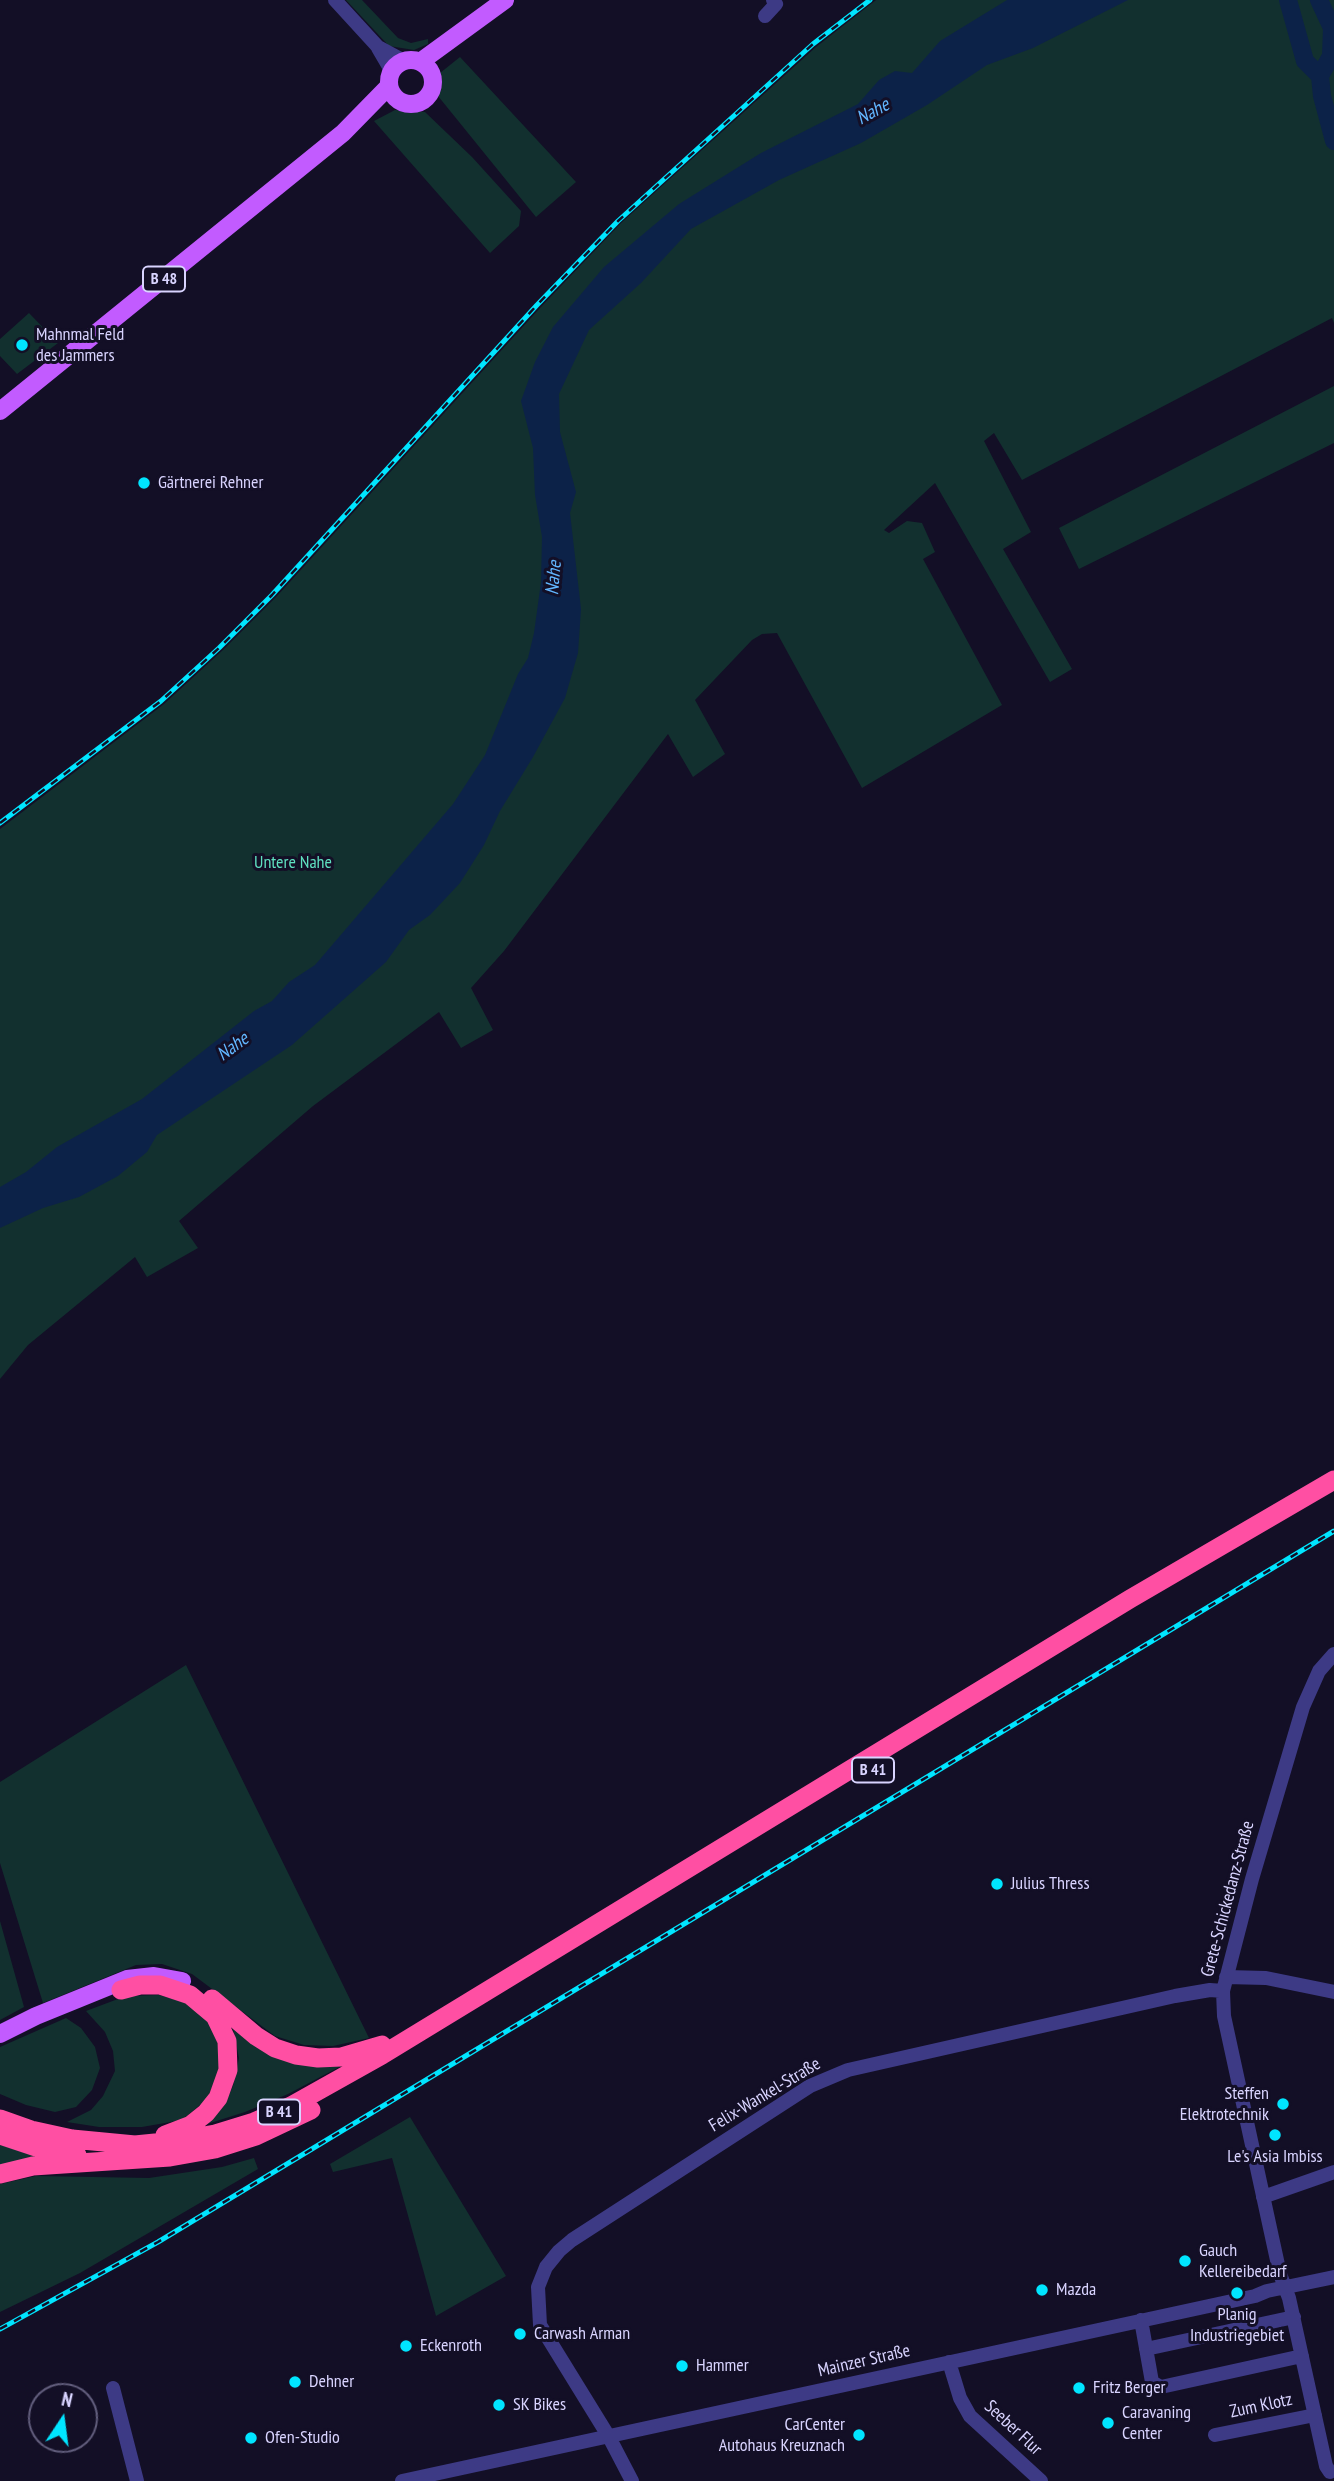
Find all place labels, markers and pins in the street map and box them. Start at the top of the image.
place label: Mahnmal Feld des Jammers [36,324,124,366]
marker: Mahnmal Feld des Jammers [14,337,30,353]
place label: Gärtnerei Rehner [158,472,263,494]
marker: Gärtnerei Rehner [136,475,152,491]
place label: Julius Thress [1011,1873,1089,1895]
marker: Julius Thress [989,1876,1005,1892]
place label: Steffen Elektrotechnik [1180,2083,1269,2126]
marker: Steffen Elektrotechnik [1275,2096,1291,2112]
marker: Le's Asia Imbiss [1267,2127,1283,2143]
place label: Le's Asia Imbiss [1227,2146,1323,2168]
place label: Gauch Kellereibedarf [1199,2240,1286,2282]
marker: Gauch Kellereibedarf [1177,2253,1193,2269]
place label: Mazda [1056,2279,1096,2301]
marker: Mazda [1034,2282,1050,2298]
marker: Planig Industriegebiet [1229,2285,1245,2301]
place label: Planig Industriegebiet [1190,2304,1284,2346]
place label: Carwash Arman [534,2323,630,2345]
marker: Carwash Arman [512,2326,528,2342]
place label: Eckenroth [420,2335,482,2357]
marker: Eckenroth [398,2338,414,2354]
place label: Hammer [696,2355,749,2377]
marker: Hammer [674,2358,690,2374]
place label: Dehner [309,2371,354,2393]
marker: Dehner [287,2374,303,2390]
place label: Fritz Berger [1093,2377,1166,2399]
marker: Fritz Berger [1071,2380,1087,2396]
place label: SK Bikes [513,2394,566,2416]
marker: SK Bikes [491,2397,507,2413]
place label: Caravaning Center [1122,2402,1191,2444]
place label: CarCenter Autohaus Kreuznach [719,2414,845,2456]
marker: Caravaning Center [1100,2415,1116,2431]
place label: Ofen-Studio [265,2427,340,2449]
marker: CarCenter Autohaus Kreuznach [851,2427,867,2443]
marker: Ofen-Studio [243,2430,259,2446]

